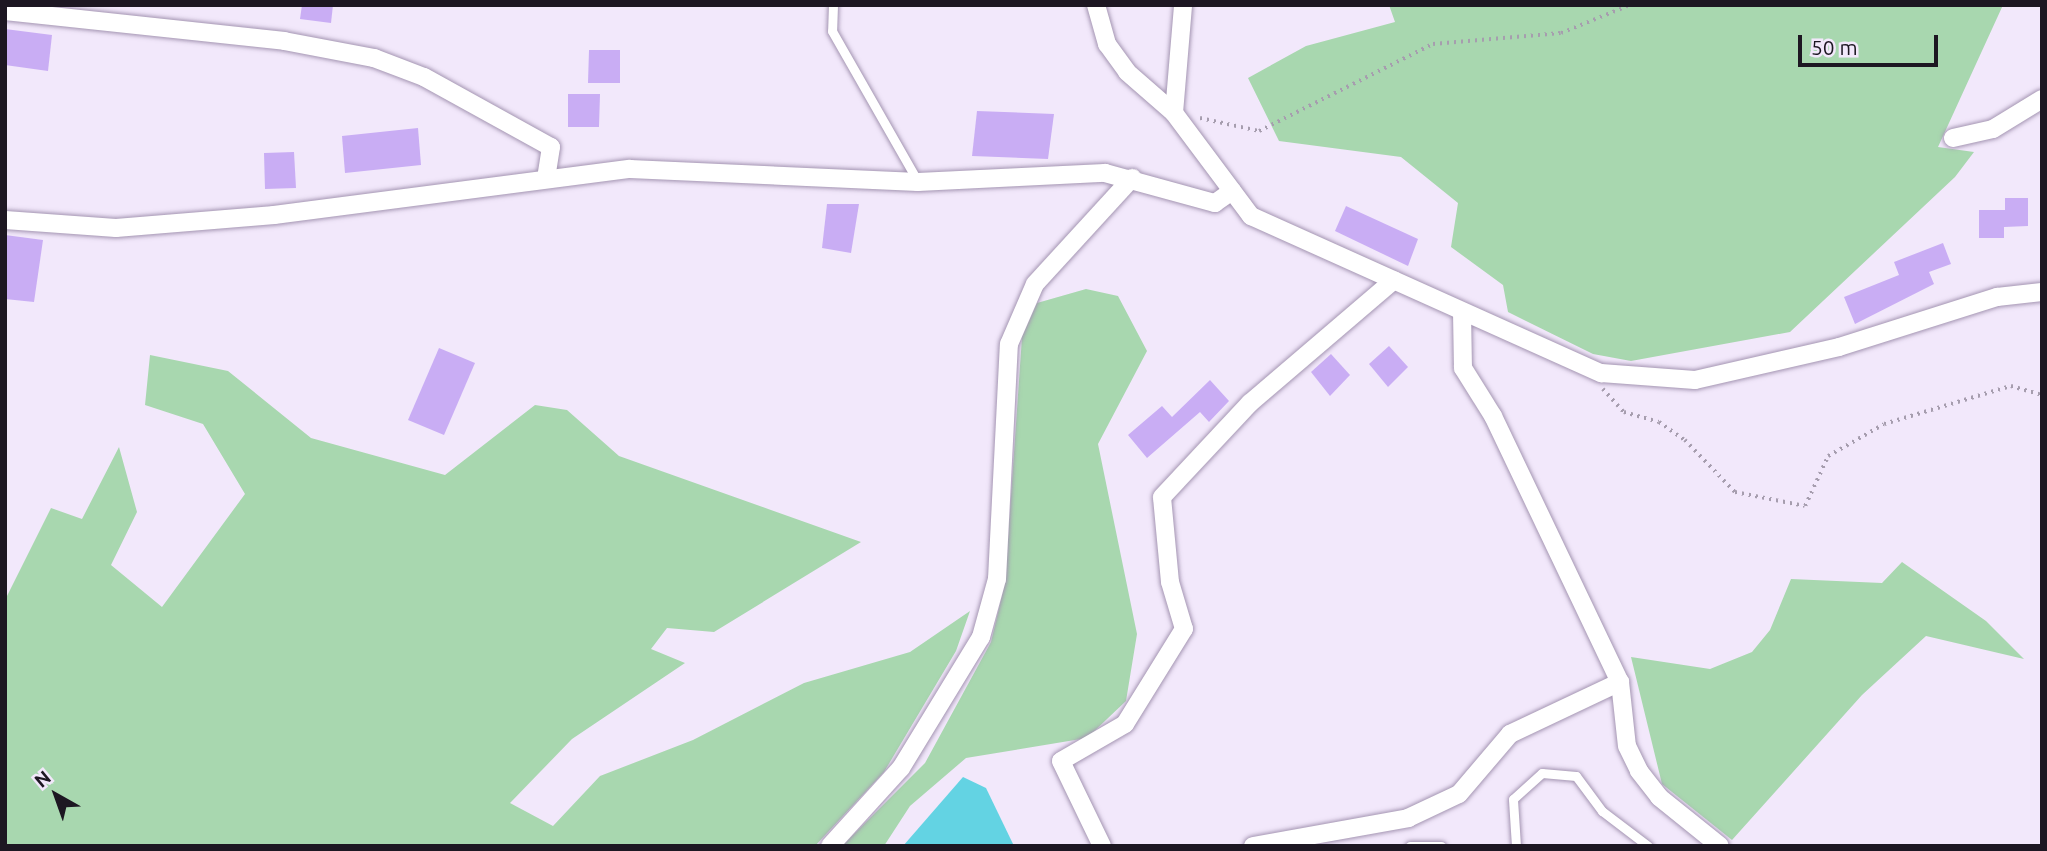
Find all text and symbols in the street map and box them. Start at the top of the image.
scale bar [1802,21,1942,65]
text: 50 m [1811,35,1858,59]
north arrow [21,760,91,830]
text: N [30,766,55,792]

